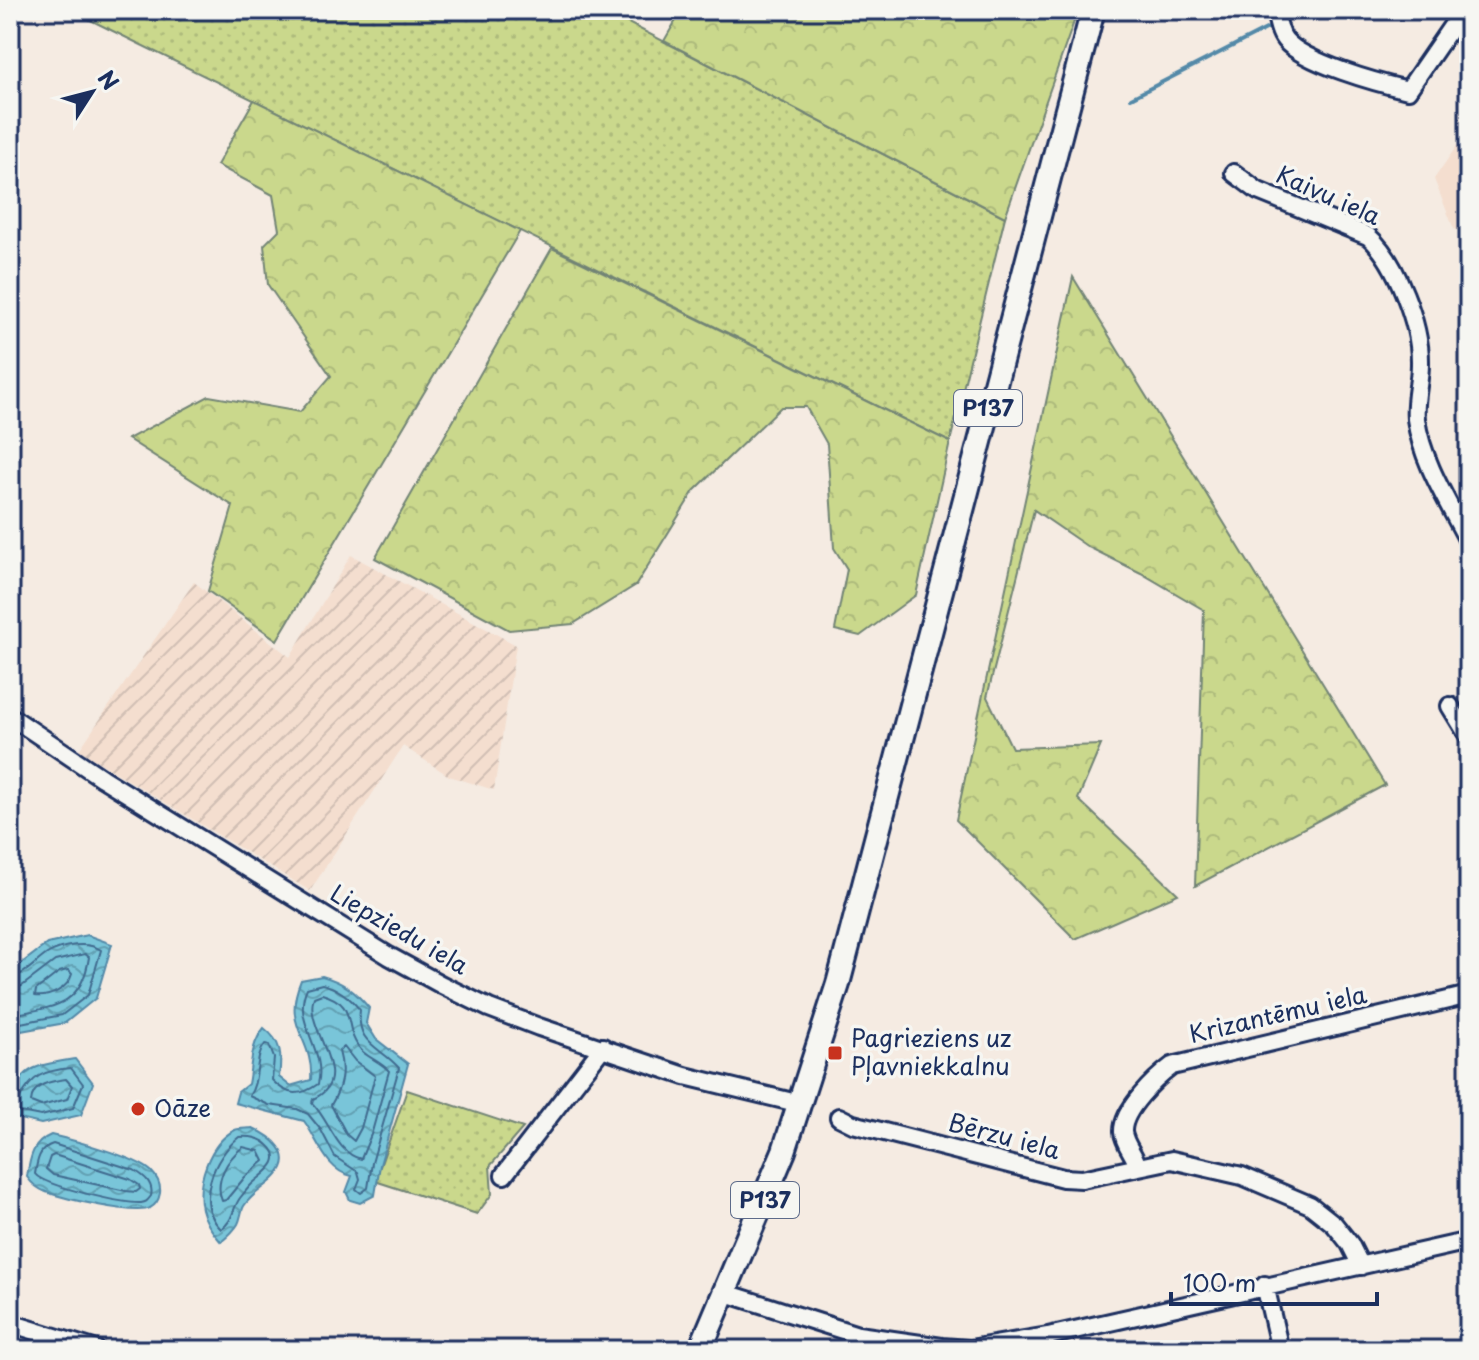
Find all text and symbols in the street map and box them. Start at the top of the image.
north arrow [52,52,132,132]
text: N [91,63,128,96]
street label: Kaivu iela [1271,155,1387,233]
road number: P137 [954,390,1022,426]
street label: Liepziedu iela [324,874,476,982]
street label: Krizantēmu iela [1185,975,1370,1051]
place label: Pagrieziens uz Pļavniekkalnu [851,1019,1011,1083]
marker: Pagrieziens uz Pļavniekkalnu [826,1044,844,1062]
place label: Oāze [154,1089,211,1125]
marker: Oāze [129,1100,147,1118]
street label: Bērzu iela [945,1103,1064,1167]
road number: P137 [731,1182,799,1218]
scale bar [1171,1256,1377,1306]
text: 100 m [1183,1264,1256,1300]

